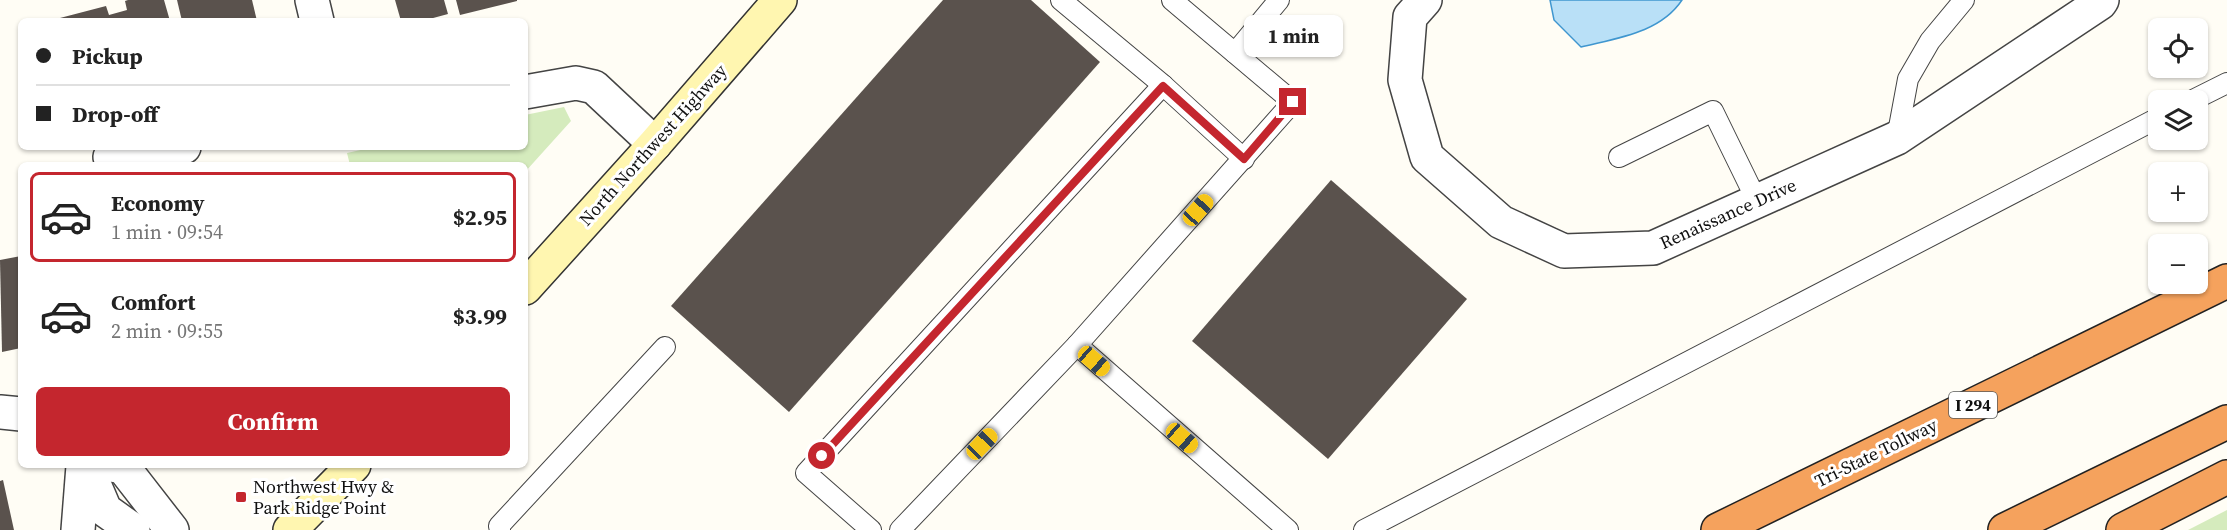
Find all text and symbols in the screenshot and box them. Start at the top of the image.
callout: 1 min [1244,15,1342,57]
map controls [2148,18,2208,294]
button: locate [2148,18,2208,78]
text: 1 min [1268,22,1319,50]
text: Pickup [72,41,143,71]
street label: North Northwest Highway [573,58,733,231]
route end [1279,88,1306,115]
button: layers [2148,90,2208,150]
text: Drop-off [72,99,158,129]
button: + [2148,162,2208,222]
street label: Renaissance Drive [1655,172,1800,255]
text: Economy [111,188,205,218]
icon: car [39,190,93,244]
car [1179,191,1217,229]
text: $2.95 [453,202,507,232]
text: 1 min · 09:54 [111,218,223,246]
button: − [2148,234,2208,294]
text: Comfort [111,287,195,317]
icon: car [39,289,93,343]
text: $3.99 [453,301,507,331]
text: 2 min · 09:55 [111,317,223,345]
car [1075,342,1113,380]
button: Confirm [36,387,510,456]
road number: I 294 [1949,392,1997,418]
street label: Tri-State Tollway [1810,412,1942,493]
car [1163,419,1201,457]
car [963,425,1001,463]
route start [808,442,835,469]
place label: Northwest Hwy & Park Ridge Point [253,474,394,520]
marker: Northwest Hwy & Park Ridge Point [234,490,248,504]

